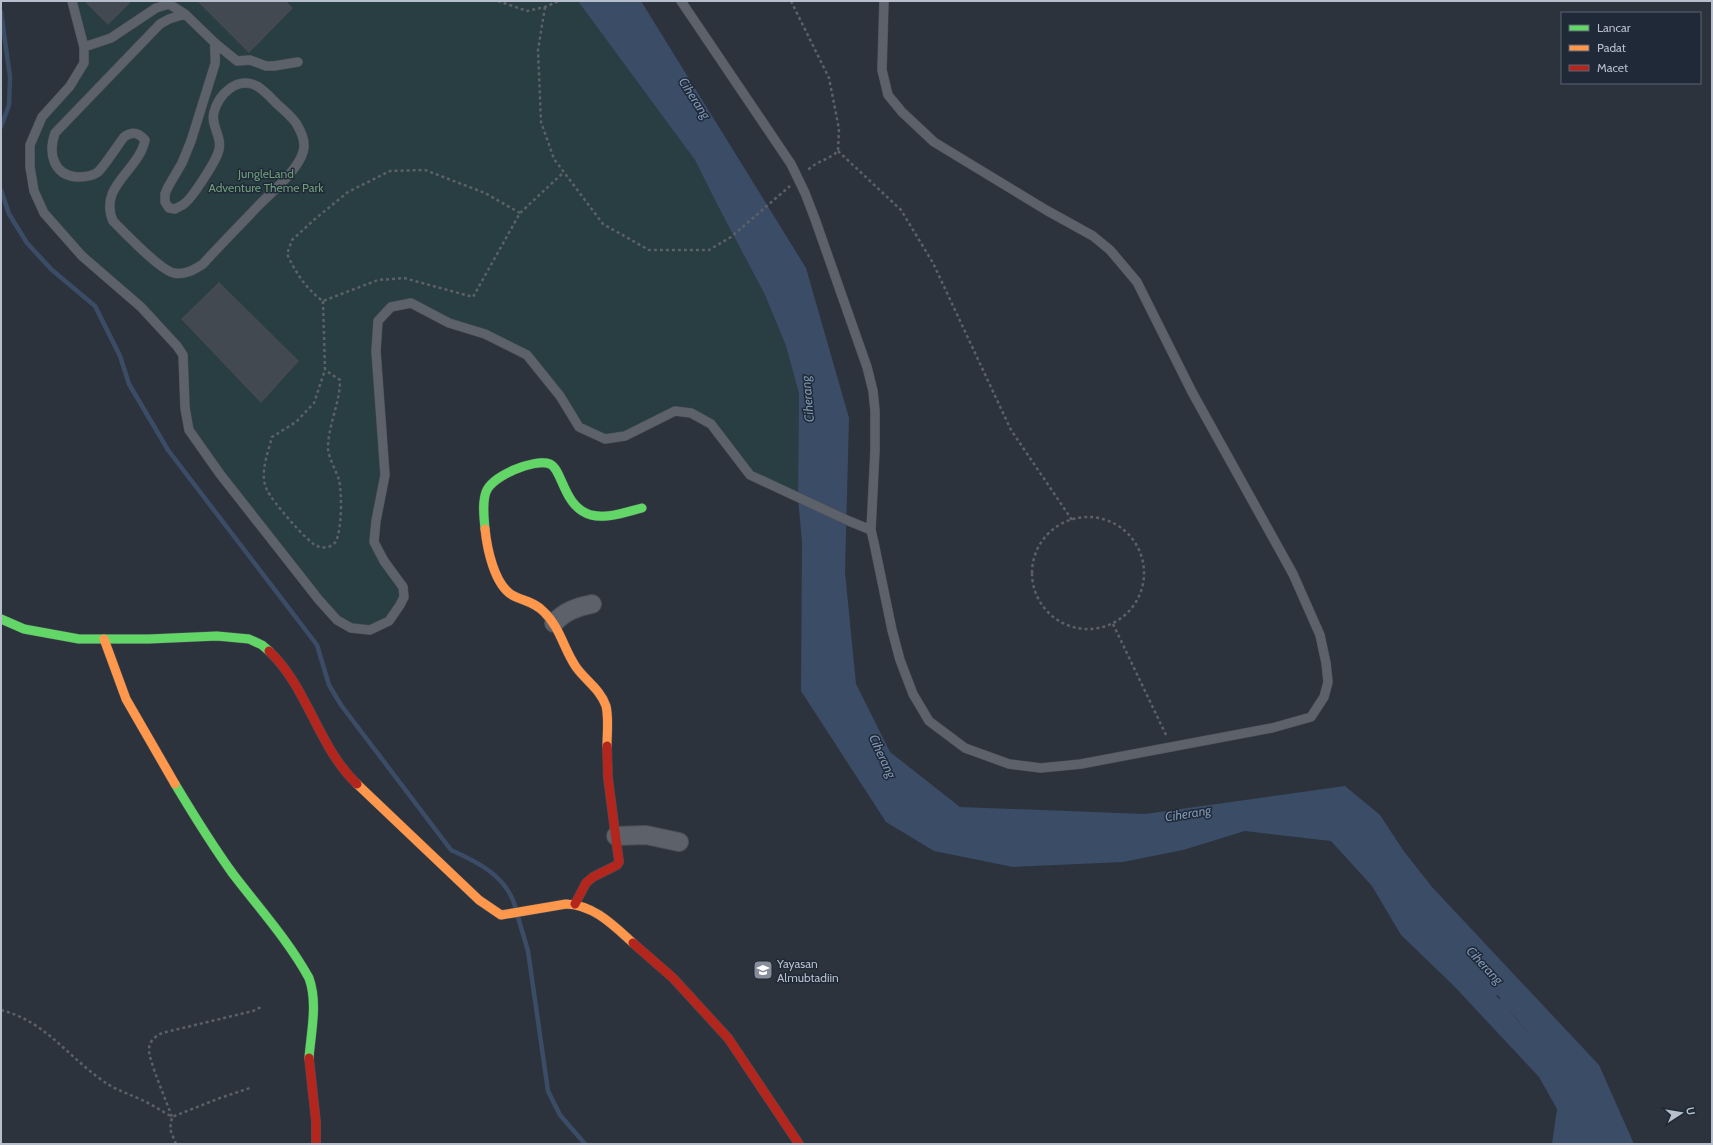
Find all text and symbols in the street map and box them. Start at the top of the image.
legend [1561,12,1701,84]
text: Lancar [1597,20,1631,35]
text: Padat [1597,40,1626,55]
text: Macet [1597,60,1628,75]
water label: Ciherang [676,74,715,123]
park label: JungleLand Adventure Theme Park [208,166,324,195]
water label: Ciherang [797,374,817,423]
water label: Ciherang [866,732,901,781]
water label: Ciherang [1164,801,1213,825]
water label: Ciherang [1463,943,1507,988]
place label: Yayasan Almubtadiin [776,956,839,985]
school or university icon: Yayasan Almubtadiin [752,959,774,981]
north arrow [1661,1093,1701,1133]
text: U [1683,1106,1698,1116]

